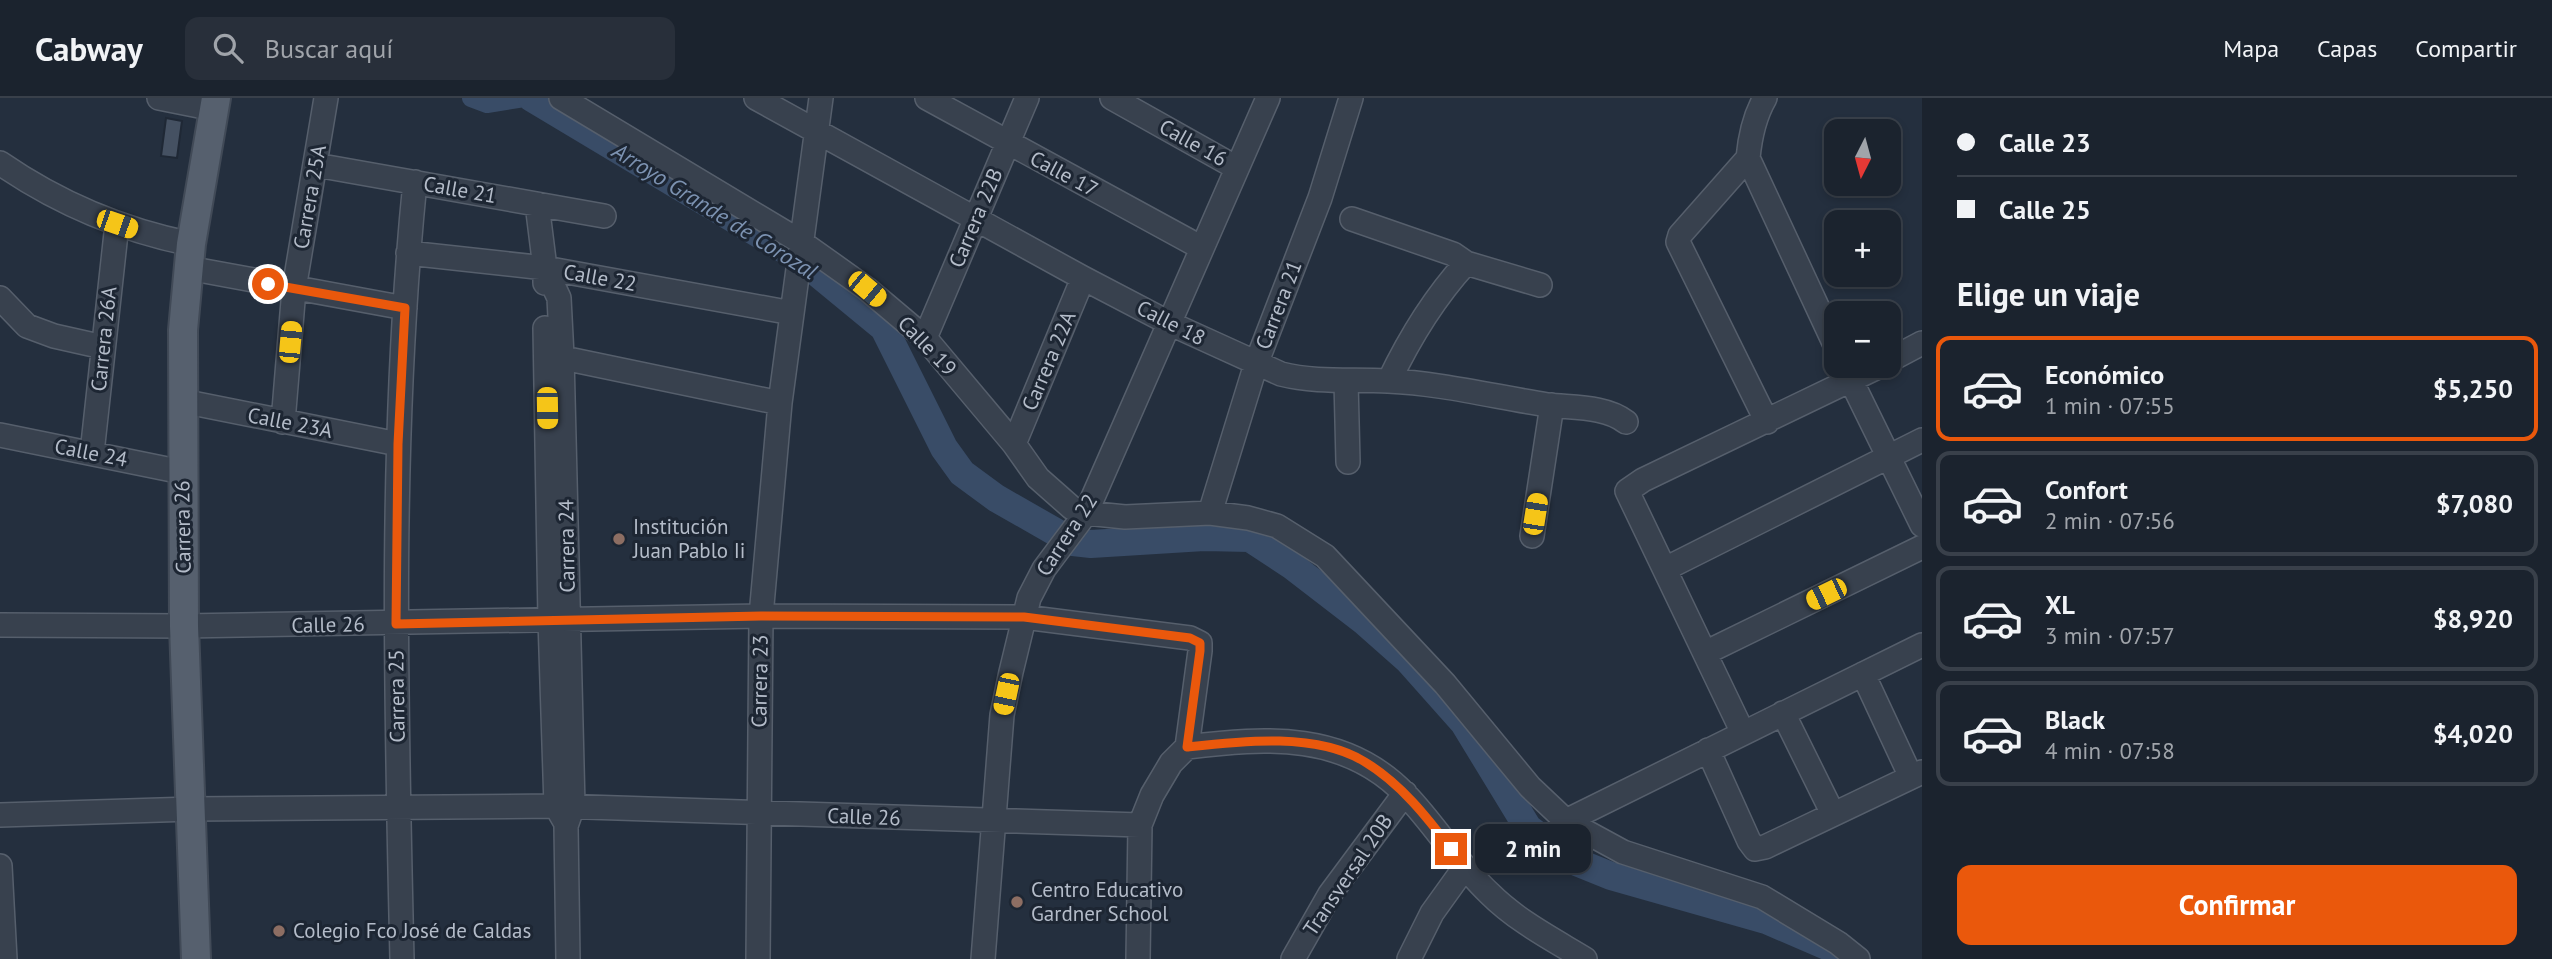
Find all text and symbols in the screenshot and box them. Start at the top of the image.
search box [185,17,675,80]
text: Cabway [35,27,143,70]
icon: search [209,29,247,67]
text: Buscar aquí [265,32,393,65]
text: Mapa [2223,33,2279,64]
text: Capas [2317,33,2377,64]
text: Compartir [2415,33,2517,64]
street label: Calle 16 [1155,113,1232,172]
north arrow [1824,119,1900,196]
map controls [1824,119,1901,378]
text: Calle 23 [1999,126,2091,159]
water label: Arroyo Grande de Corozal [607,135,823,285]
street label: Carrera 25A [287,142,332,251]
street label: Calle 17 [1025,144,1103,203]
street label: Carrera 22B [943,164,1009,272]
street label: Calle 21 [422,170,499,209]
text: Calle 25 [1999,193,2091,226]
car [94,207,141,241]
button: + [1824,210,1901,287]
street label: Carrera 21 [1249,257,1308,353]
street label: Calle 22 [562,258,639,297]
car [845,267,890,311]
route start [252,268,284,300]
text: Elige un viaje [1957,273,2140,315]
street label: Carrera 26A [85,284,123,393]
street label: Calle 18 [1132,294,1210,351]
button: − [1824,301,1901,378]
street label: Carrera 22A [1016,306,1082,415]
street label: Calle 19 [892,310,963,381]
car [278,320,303,364]
icon: car [1961,357,2024,420]
text: Económico [2045,358,2164,391]
text: $5,250 [2433,372,2513,405]
car [537,387,558,429]
text: 1 min · 07:55 [2045,391,2175,420]
street label: Calle 23A [245,401,335,444]
street label: Calle 24 [52,432,130,473]
icon: car [1961,472,2024,535]
text: Confort [2045,473,2128,506]
street label: Carrera 26 [168,480,197,574]
text: $7,080 [2436,487,2513,520]
street label: Carrera 22 [1030,488,1103,581]
car [1522,492,1549,536]
street label: Carrera 24 [552,499,581,593]
text: 2 min · 07:56 [2045,506,2175,535]
place label: Institución Juan Pablo Ii [632,513,745,564]
marker: Institución Juan Pablo Ii [611,531,627,547]
car [1803,575,1850,613]
icon: car [1961,587,2024,650]
text: XL [2045,588,2075,621]
text: $8,920 [2433,602,2513,635]
street label: Calle 26 [291,610,365,639]
text: 3 min · 07:57 [2045,621,2175,650]
street label: Carrera 23 [745,634,774,728]
street label: Carrera 25 [382,649,411,743]
car [992,671,1021,717]
icon: car [1961,702,2024,765]
text: Black [2045,703,2105,736]
text: $4,020 [2433,717,2513,750]
text: 4 min · 07:58 [2045,736,2175,765]
street label: Calle 26 [827,802,901,831]
street label: Transversal 20B [1297,809,1398,941]
callout: 2 min [1476,824,1591,874]
route end [1435,833,1467,865]
text: 2 min [1505,834,1561,863]
button: Confirmar [1957,865,2517,945]
place label: Centro Educativo Gardner School [1031,876,1183,927]
marker: Centro Educativo Gardner School [1009,894,1025,910]
place label: Colegio Fco José de Caldas [293,917,531,944]
marker: Colegio Fco José de Caldas [271,923,287,939]

